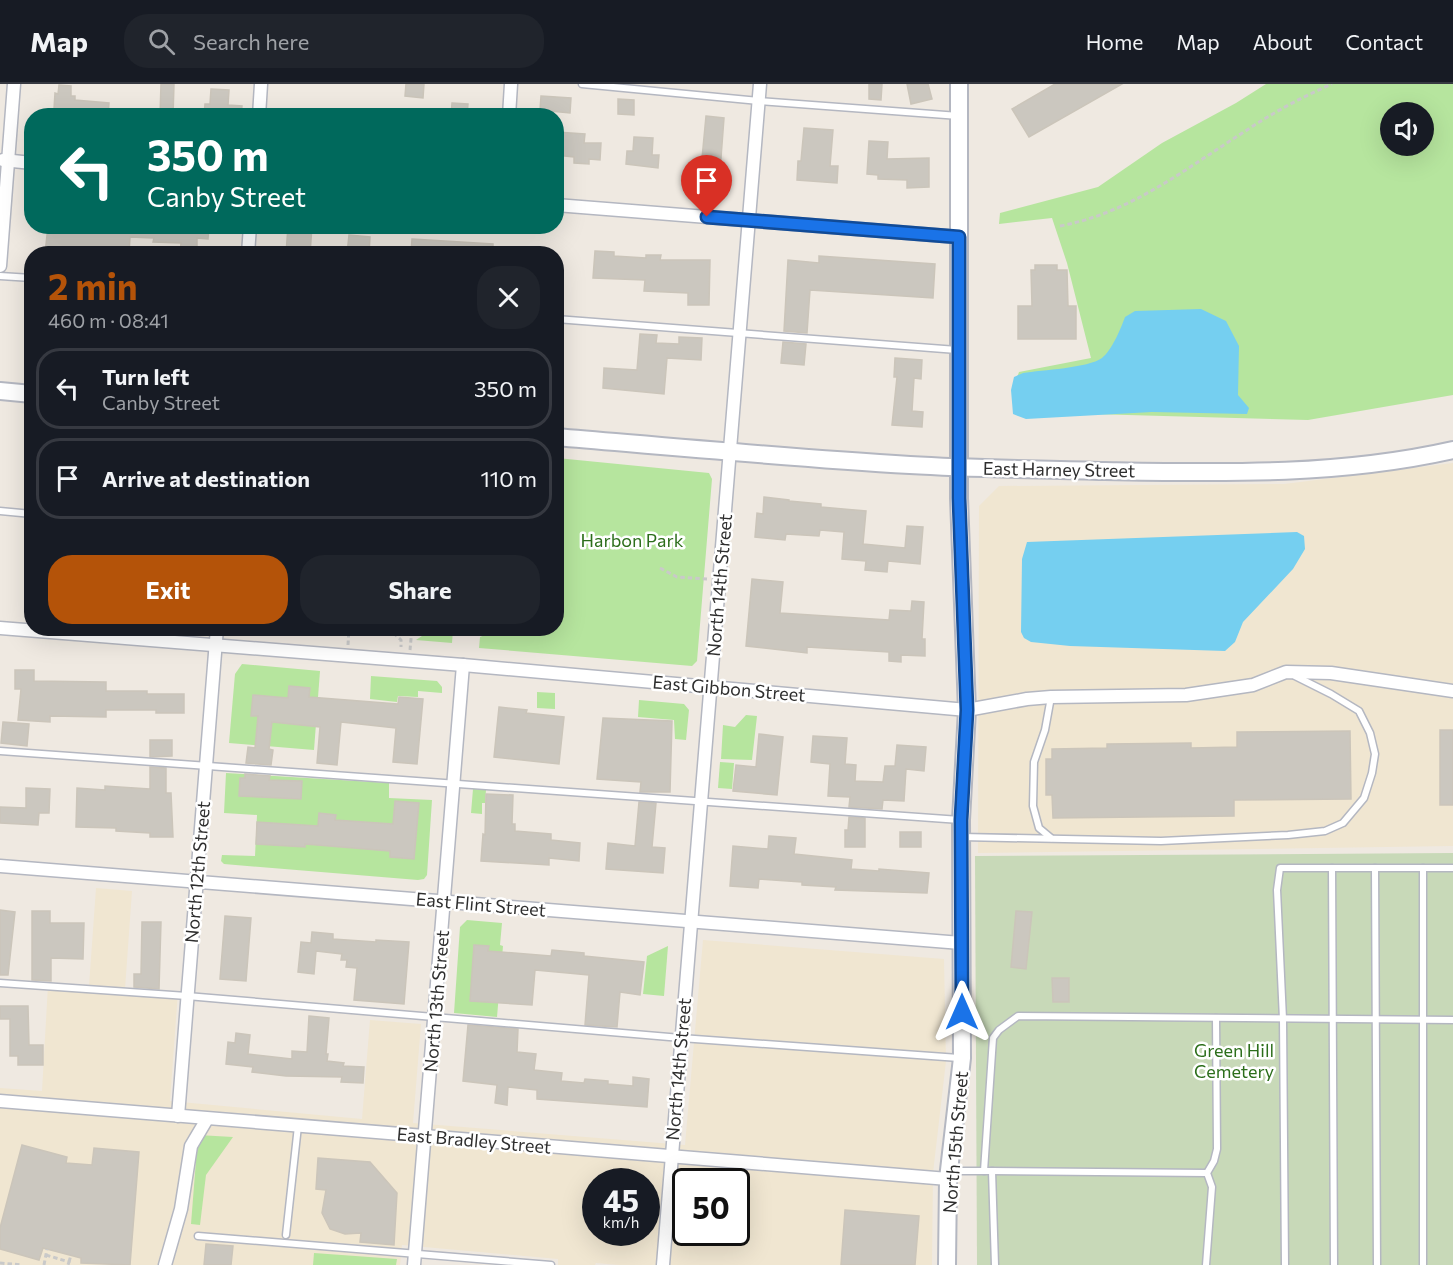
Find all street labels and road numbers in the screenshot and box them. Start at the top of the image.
street label: East Harney Street [983,457,1135,481]
street label: North 14th Street [702,513,736,657]
street label: East Gibbon Street [652,670,806,706]
street label: North 12th Street [180,800,214,944]
street label: East Flint Street [415,887,547,921]
street label: North 13th Street [419,929,453,1073]
street label: North 14th Street [661,997,695,1141]
street label: North 15th Street [938,1070,972,1214]
street label: East Bradley Street [396,1122,552,1158]

